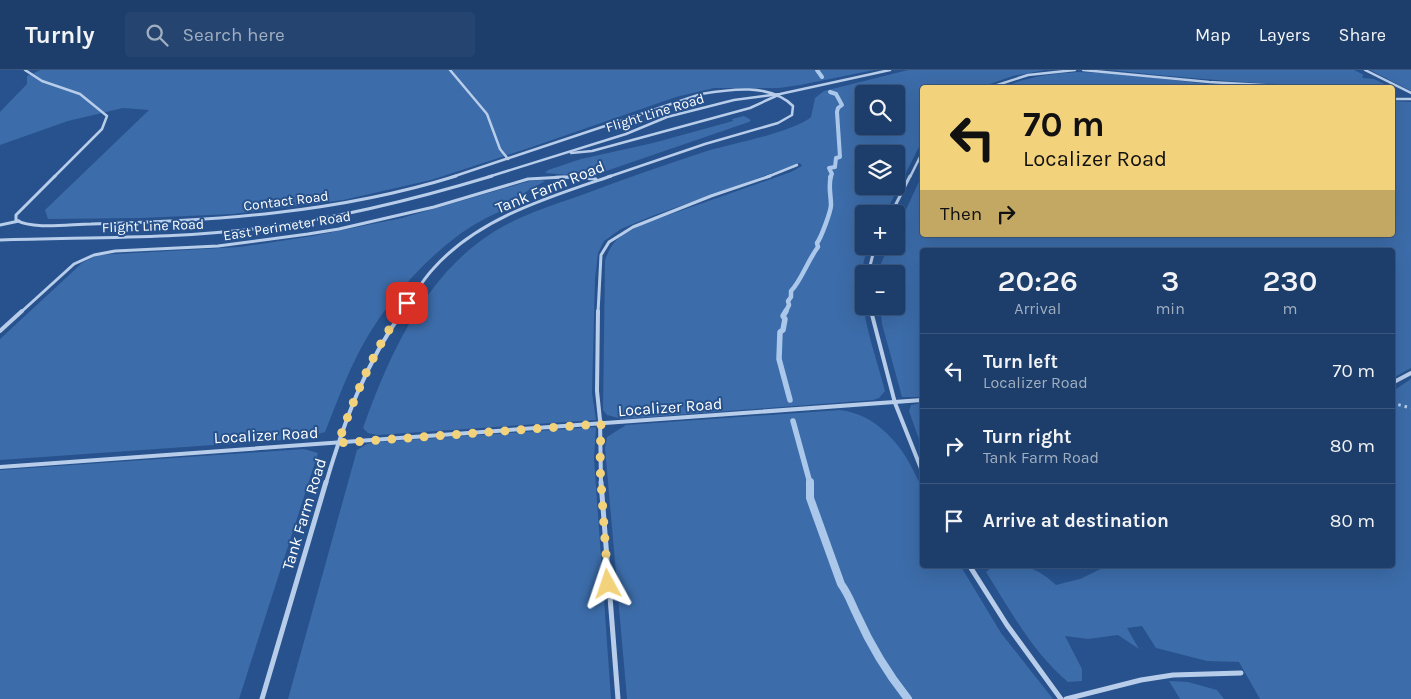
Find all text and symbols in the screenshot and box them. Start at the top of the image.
search box [125,12,475,57]
text: Turnly [25,21,95,49]
icon: search [143,21,171,49]
text: Search here [183,24,285,46]
text: Map [1195,24,1231,46]
text: Layers [1259,24,1311,46]
text: Share [1339,24,1386,46]
map controls [855,85,905,315]
button: search [855,85,905,135]
street label: Flight Line Road [604,90,706,136]
text: 70 m [1023,104,1105,145]
icon: left [940,105,1005,170]
button: layers [855,145,905,195]
text: Localizer Road [1023,146,1167,172]
street label: Tank Farm Road [493,156,607,218]
street label: Contact Road [242,187,330,215]
icon: right [992,200,1020,228]
text: Then [940,203,982,225]
button: + [855,205,905,255]
street label: East Perimeter Road [222,208,352,244]
street label: Flight Line Road [102,216,204,236]
text: 20:26 [998,263,1078,299]
text: 3 [1161,263,1179,299]
text: 230 [1262,263,1317,299]
button: − [855,265,905,315]
pin [386,282,428,324]
icon: arrive [393,289,421,317]
text: Arrival [1014,299,1061,318]
text: min [1155,299,1185,318]
text: m [1282,299,1297,318]
text: Turn left [983,351,1058,373]
icon: left [940,357,968,385]
text: 70 m [1333,360,1375,382]
text: Localizer Road [983,373,1088,392]
street label: Localizer Road [617,394,723,420]
street label: Localizer Road [213,423,319,447]
text: Turn right [983,426,1072,448]
icon: right [940,432,968,460]
text: 80 m [1330,435,1375,457]
text: Tank Farm Road [983,448,1099,467]
street label: Tank Farm Road [278,456,330,572]
icon: arrive [940,507,968,535]
text: Arrive at destination [983,510,1169,532]
text: 80 m [1330,510,1375,532]
position arrow [581,557,633,609]

